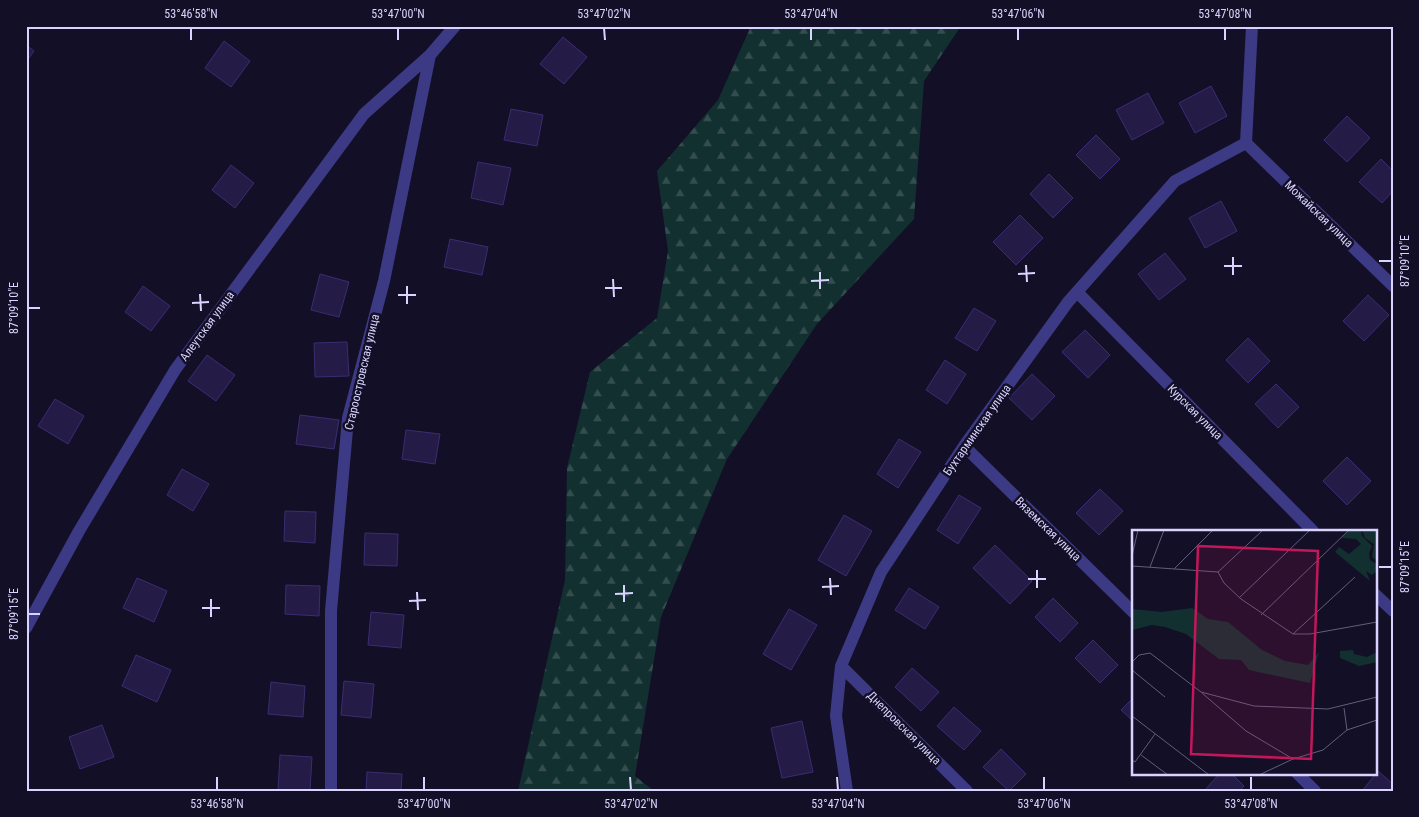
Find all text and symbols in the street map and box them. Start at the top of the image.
text: 53°46'58"N [164,7,218,21]
text: 53°47'00"N [371,7,425,21]
text: 53°47'02"N [577,7,631,21]
text: 53°47'04"N [784,7,838,21]
text: 53°47'06"N [991,7,1045,21]
text: 53°47'08"N [1198,7,1252,21]
street label: Можайская улица [1282,178,1356,250]
text: 87°09'10"E [1398,235,1412,287]
text: 87°09'10"E [7,282,21,334]
street label: Алеутская улица [177,288,237,364]
street label: Староостровская улица [342,312,382,431]
street label: Бухтарминская улица [940,381,1014,478]
street label: Курская улица [1165,382,1226,443]
street label: Вяземская улица [1012,494,1084,564]
inset map [1132,530,1376,774]
text: 87°09'15"E [1398,541,1412,593]
text: 87°09'15"E [7,588,21,640]
street label: Днепровская улица [864,688,944,768]
text: 53°46'58"N [190,797,244,811]
text: 53°47'00"N [397,797,451,811]
text: 53°47'02"N [604,797,658,811]
text: 53°47'04"N [811,797,865,811]
text: 53°47'06"N [1017,797,1071,811]
text: 53°47'08"N [1224,797,1278,811]

